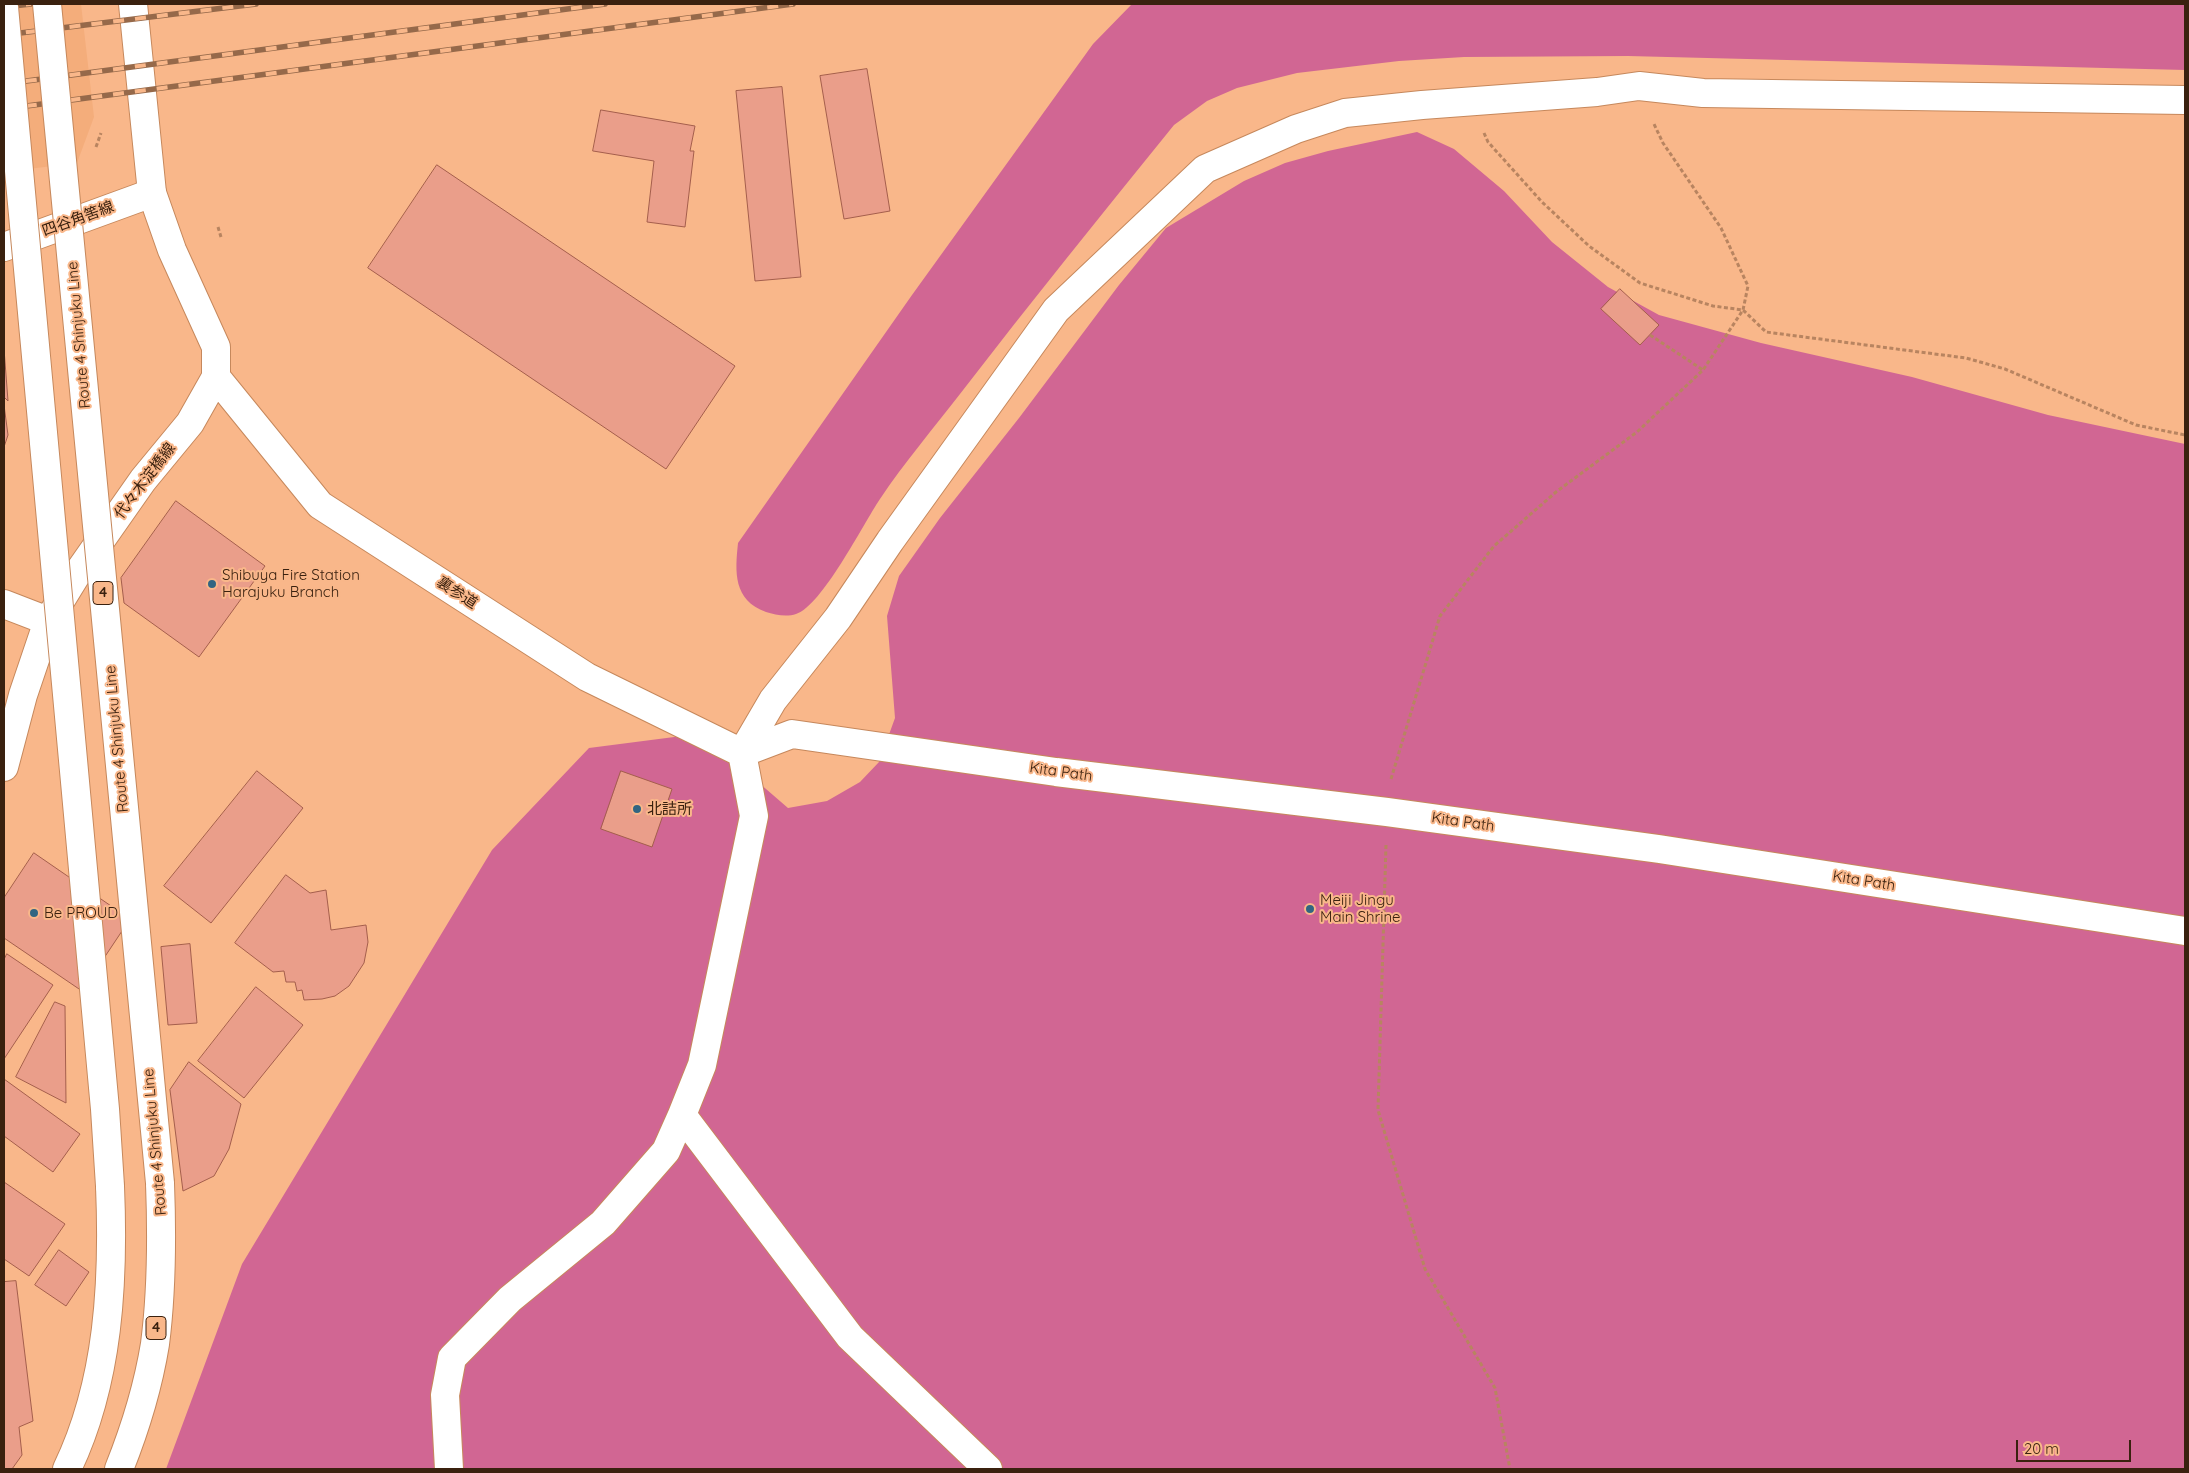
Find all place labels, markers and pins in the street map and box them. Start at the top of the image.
place label: Shibuya Fire Station Harajuku Branch [222,566,360,601]
marker: Shibuya Fire Station Harajuku Branch [206,578,218,590]
place label: 北詰所 [647,800,692,818]
marker: 北詰所 [631,803,643,815]
place label: Meiji Jingu Main Shrine [1320,891,1401,926]
marker: Meiji Jingu Main Shrine [1304,903,1316,915]
place label: Be PROUD [44,904,118,922]
marker: Be PROUD [28,907,40,919]

